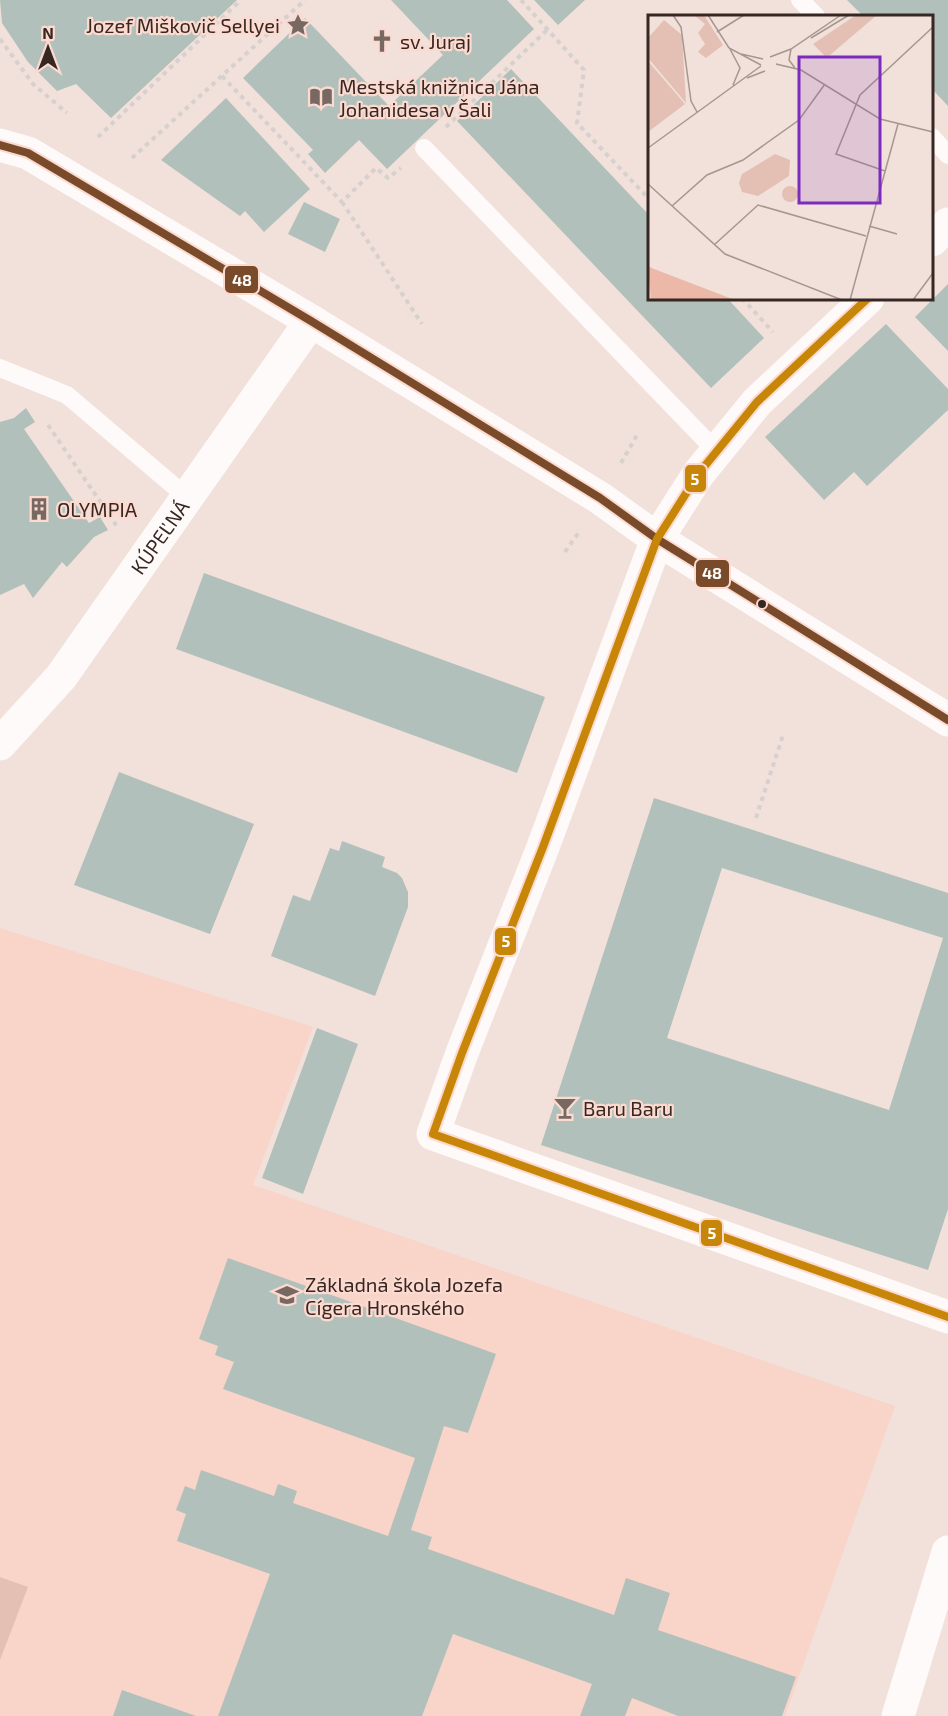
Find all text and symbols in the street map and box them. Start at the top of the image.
place icon: Jozef Miškovič Sellyei [285,12,311,38]
place label: Jozef Miškovič Sellyei [86,13,280,37]
inset map [648,15,933,300]
north arrow [18,18,78,78]
text: N [42,23,54,42]
church icon: sv. Juraj [369,28,395,54]
place label: sv. Juraj [400,29,471,53]
place label: Mestská knižnica Jána Johanidesa v Šali [339,74,540,121]
library icon: Mestská knižnica Jána Johanidesa v Šali [308,84,334,110]
line badge: 48 [224,265,259,294]
text: 48 [232,270,252,289]
line badge: 5 [684,464,707,493]
text: 5 [691,469,700,488]
street label: KÚPEĽNÁ [125,495,194,578]
building icon: OLYMPIA [26,496,52,522]
place label: OLYMPIA [57,497,138,521]
line badge: 48 [695,559,730,588]
text: 48 [702,563,722,582]
unlabelled marker [756,598,768,610]
line badge: 5 [494,927,517,956]
text: 5 [502,931,511,950]
bar icon: Baru Baru [552,1095,578,1121]
place label: Baru Baru [583,1096,673,1120]
line badge: 5 [700,1219,723,1247]
text: 5 [708,1223,717,1242]
place label: Základná škola Jozefa Cígera Hronského [305,1272,503,1319]
school or university icon: Základná škola Jozefa Cígera Hronského [274,1282,300,1308]

